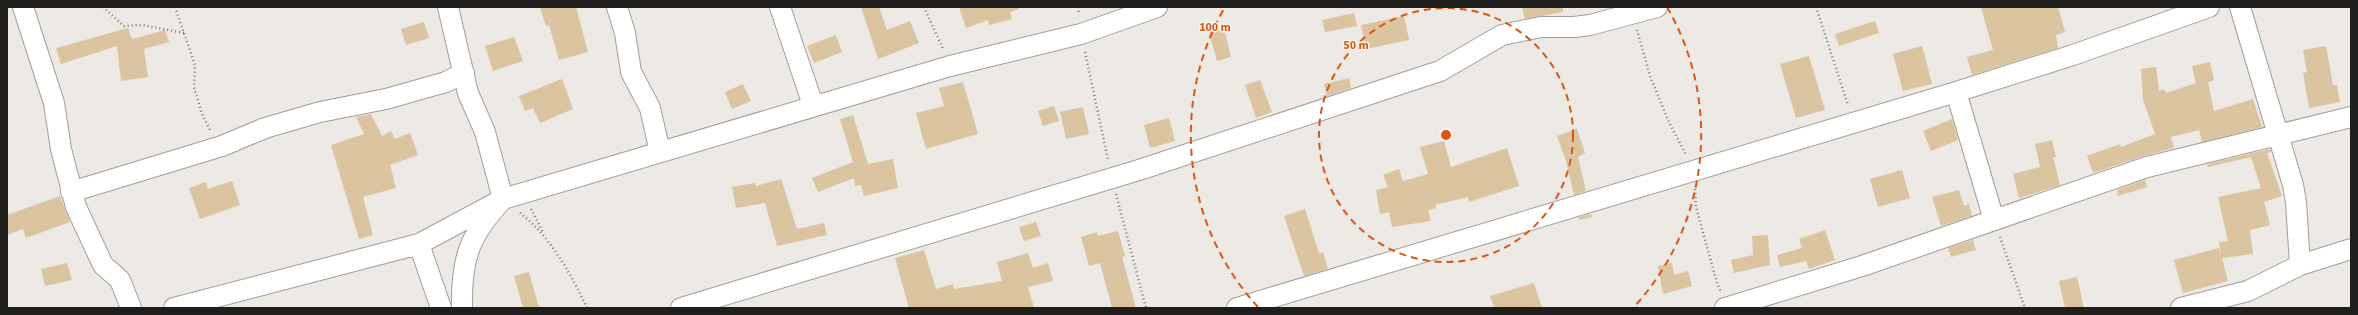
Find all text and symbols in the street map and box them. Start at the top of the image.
text: 100 m [1199,19,1231,36]
text: 50 m [1343,37,1369,54]
centre of rings [1439,128,1453,142]

